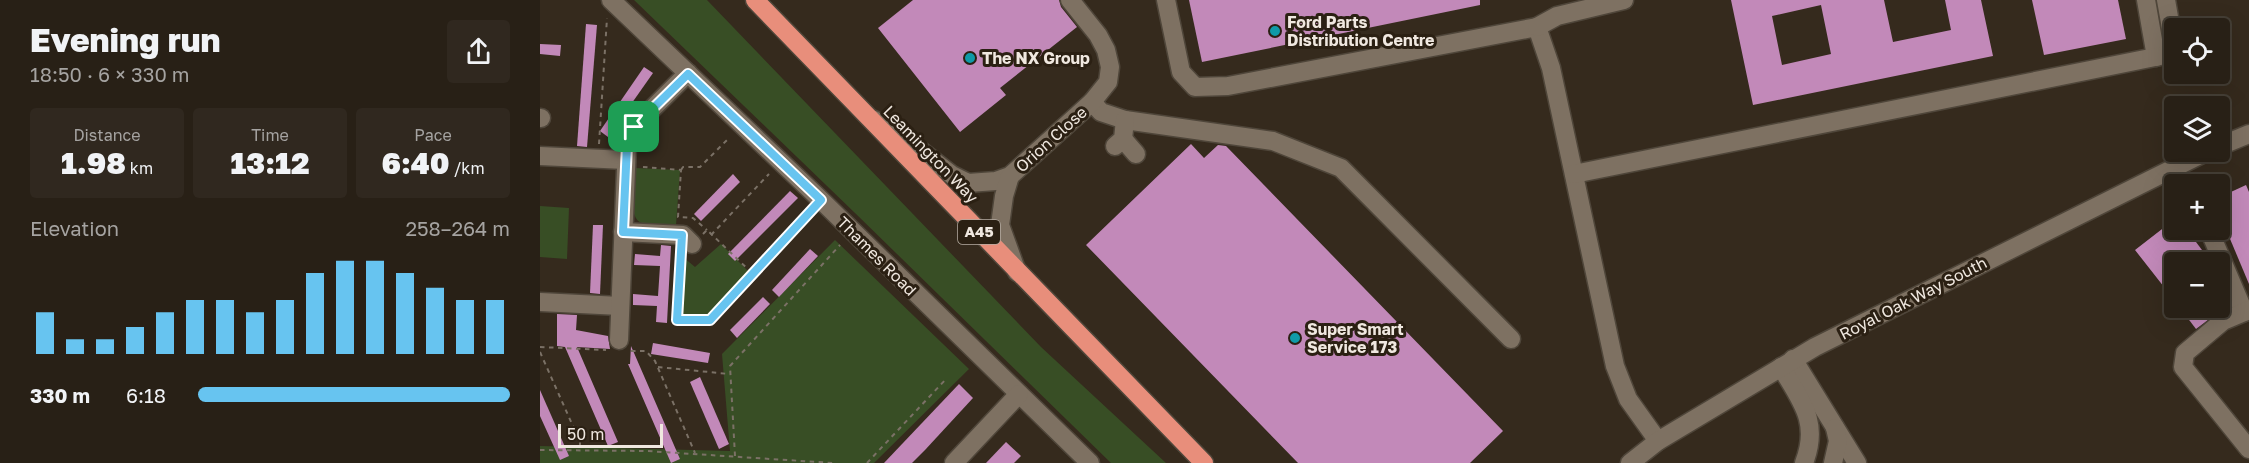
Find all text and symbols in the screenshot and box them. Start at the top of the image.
place label: Ford Parts Distribution Centre [1287,12,1434,50]
map controls [2164,18,2230,318]
button: locate [2164,18,2230,84]
text: Evening run [30,20,221,59]
button: share [447,20,510,83]
marker: Ford Parts Distribution Centre [1268,24,1282,38]
place label: The NX Group [982,48,1090,68]
marker: The NX Group [963,51,977,65]
text: 18:50 · 6 × 330 m [30,62,190,86]
button: layers [2164,96,2230,162]
pin [608,101,659,152]
street label: Leamington Way [879,101,983,207]
street label: Orion Close [1011,102,1091,176]
icon: arrive [617,110,650,143]
text: Distance [73,125,141,145]
text: Time [251,125,289,145]
text: Pace [414,125,452,145]
text: 1.98 [61,145,126,181]
text: 13:12 [230,145,310,181]
text: 6:40 [381,145,450,181]
text: km [126,158,153,178]
text: /km [450,158,485,178]
button: + [2164,174,2230,240]
street label: Thames Road [833,212,921,300]
text: Elevation [30,216,119,240]
text: 258–264 m [405,216,510,240]
road number: A45 [958,220,1000,244]
street label: Royal Oak Way South [1836,252,1990,344]
button: − [2164,252,2230,318]
place label: Super Smart Service 173 [1307,319,1404,357]
marker: Super Smart Service 173 [1288,331,1302,345]
text: 330 m [30,383,90,407]
text: 6:18 [126,383,166,407]
scale bar [558,421,663,448]
text: 50 m [567,424,604,444]

